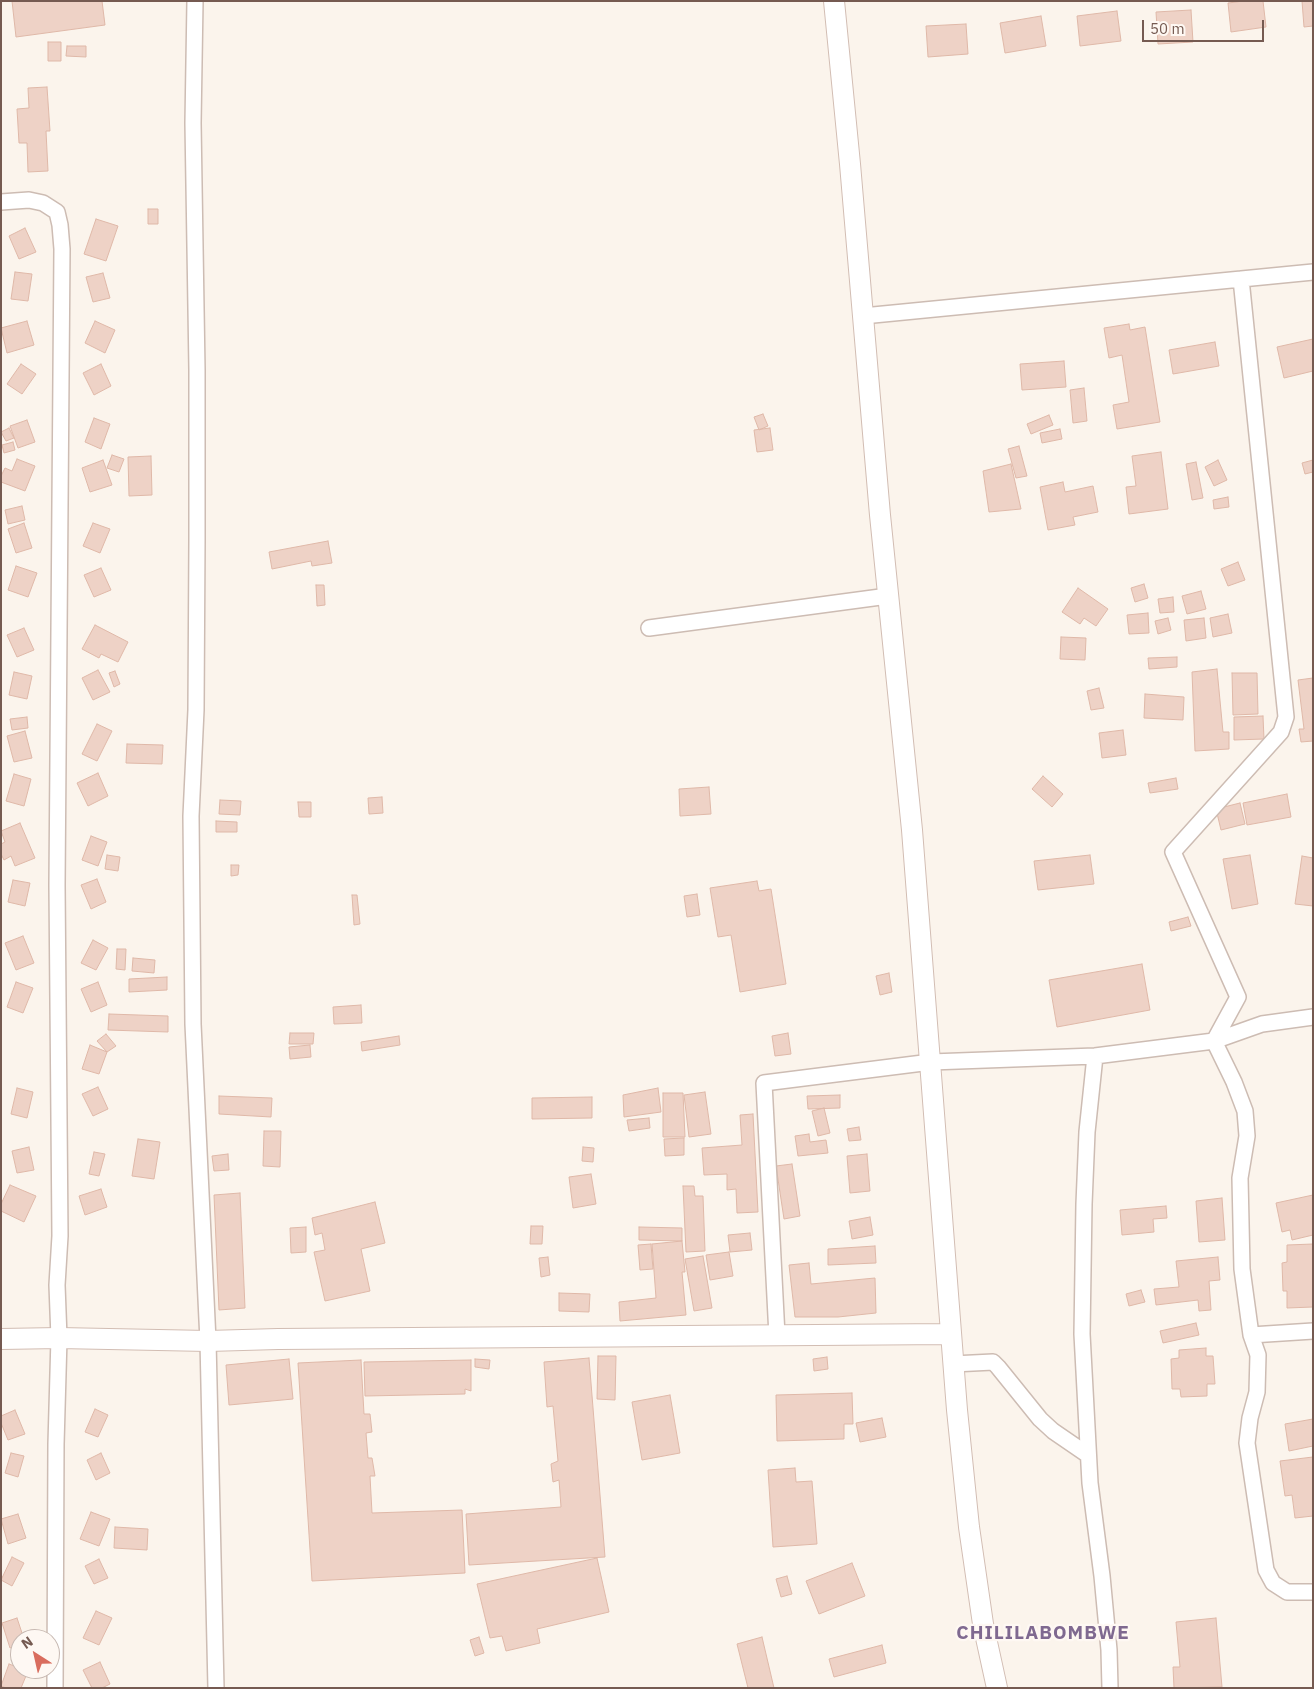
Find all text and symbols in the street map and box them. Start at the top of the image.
scale bar [1144,10,1266,42]
text: 50 m [1150,19,1185,38]
district label: CHILILABOMBWE [955,1623,1131,1645]
north arrow [10,1629,60,1679]
text: N [18,1632,36,1653]

